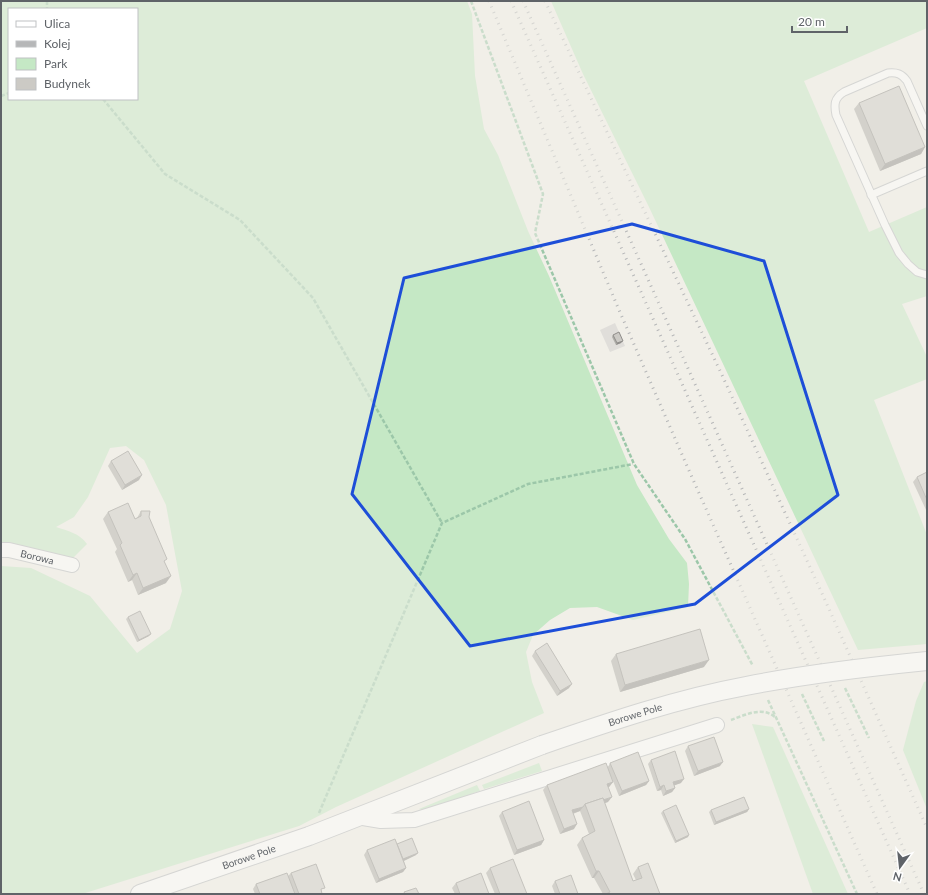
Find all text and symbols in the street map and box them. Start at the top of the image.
legend [8,8,138,100]
scale bar [792,8,847,34]
text: 20 m [798,14,825,29]
text: Ulica [44,16,70,31]
text: Kolej [44,36,70,51]
text: Park [44,56,68,71]
text: Budynek [44,76,91,91]
street label: Borowa [19,547,55,566]
street label: Borowe Pole [607,700,663,728]
street label: Borowe Pole [220,842,277,871]
north arrow [880,847,920,887]
text: N [892,870,903,885]

